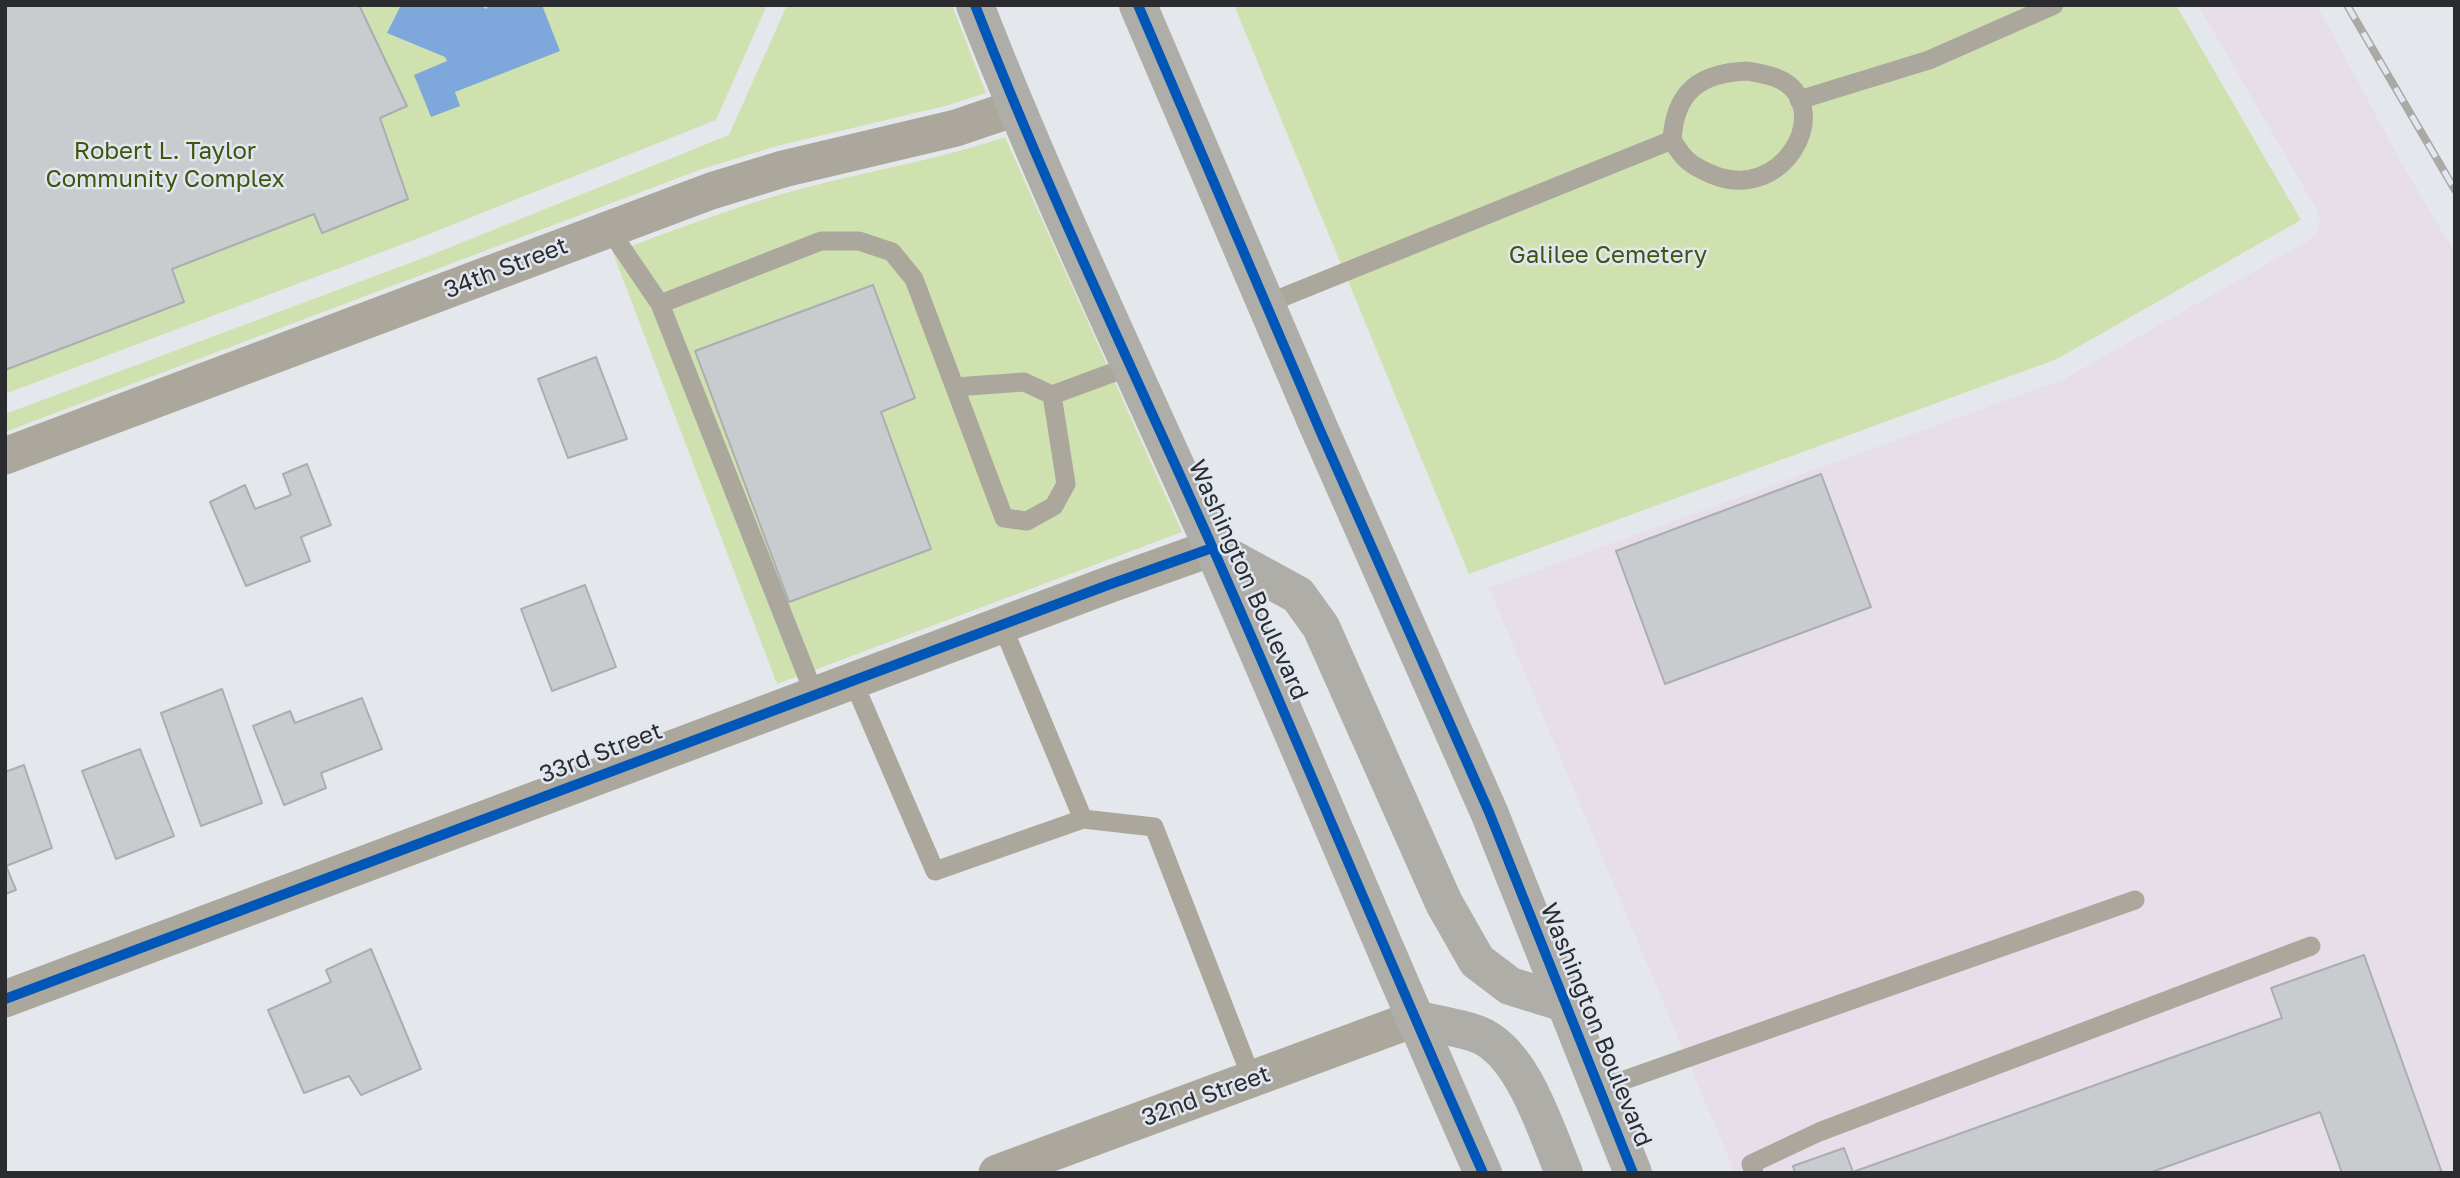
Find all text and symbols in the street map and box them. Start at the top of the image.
park label: Robert L. Taylor Community Complex [45,137,285,193]
street label: 34th Street [440,231,572,305]
park label: Galilee Cemetery [1509,241,1707,269]
street label: Washington Boulevard [1182,455,1314,705]
street label: 33rd Street [536,716,666,790]
street label: Washington Boulevard [1534,899,1658,1151]
street label: 32nd Street [1138,1059,1274,1133]

